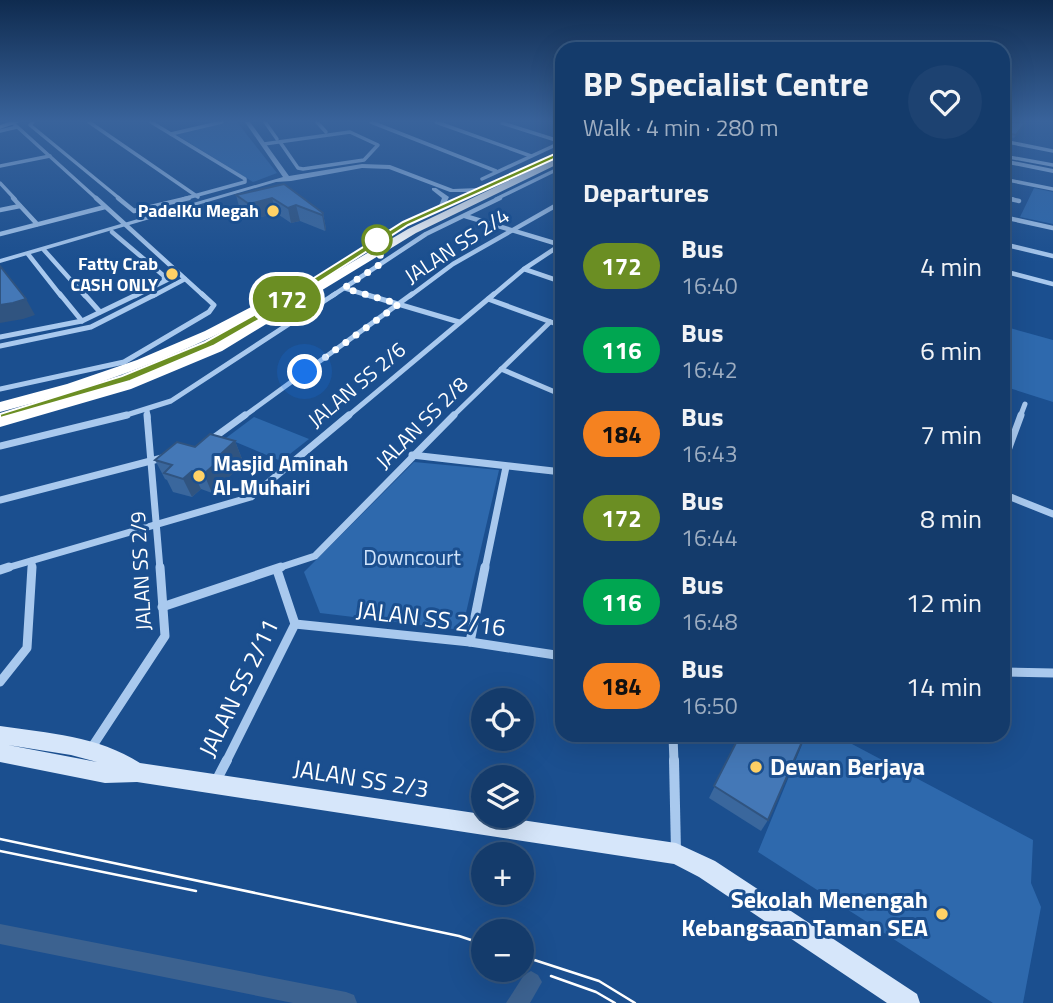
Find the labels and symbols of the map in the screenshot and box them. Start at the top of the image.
place label: PadelKu Megah [138,197,259,224]
street label: JALAN SS 2/4 [398,199,515,291]
marker: PadelKu Megah [265,203,281,219]
unlabelled marker [362,225,392,255]
place label: Fatty Crab CASH ONLY [70,250,159,298]
marker: Fatty Crab CASH ONLY [164,266,180,282]
line badge: 172 [247,276,327,322]
street label: JALAN SS 2/6 [300,334,412,435]
your location [287,354,322,389]
street label: JALAN SS 2/8 [368,369,475,476]
place label: Masjid Aminah Al-Muhairi [213,447,348,503]
marker: Masjid Aminah Al-Muhairi [191,468,207,484]
street label: JALAN SS 2/9 [121,511,159,632]
park label: Downcourt [363,541,461,573]
street label: JALAN SS 2/16 [354,591,508,645]
street label: JALAN SS 2/11 [189,612,287,763]
place label: Dewan Berjaya [770,748,925,784]
street label: JALAN SS 2/3 [291,750,431,806]
marker: Dewan Berjaya [748,759,764,775]
place label: Sekolah Menengah Kebangsaan Taman SEA [681,881,929,945]
marker: Sekolah Menengah Kebangsaan Taman SEA [934,906,950,922]

